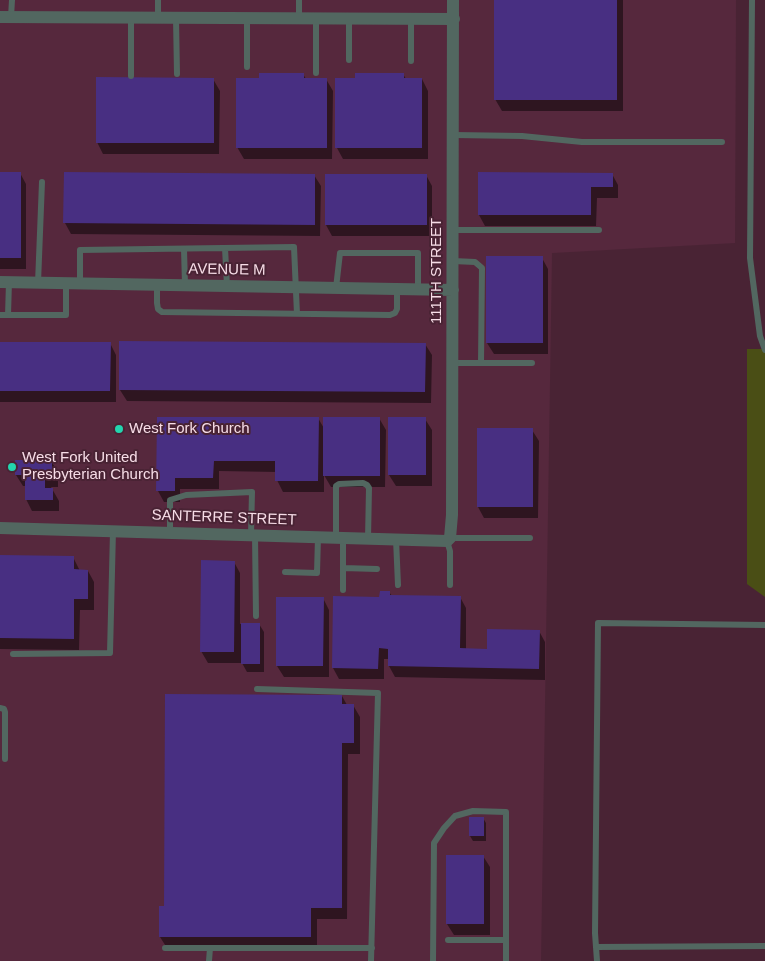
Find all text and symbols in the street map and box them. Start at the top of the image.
street label: 111TH STREET [428,218,446,324]
street label: AVENUE M [188,260,266,280]
place label: West Fork Church [129,420,250,438]
marker: West Fork Church [113,423,125,435]
place label: West Fork United Presbyterian Church [22,449,159,484]
marker: West Fork United Presbyterian Church [6,461,18,473]
street label: SANTERRE STREET [151,506,297,530]

